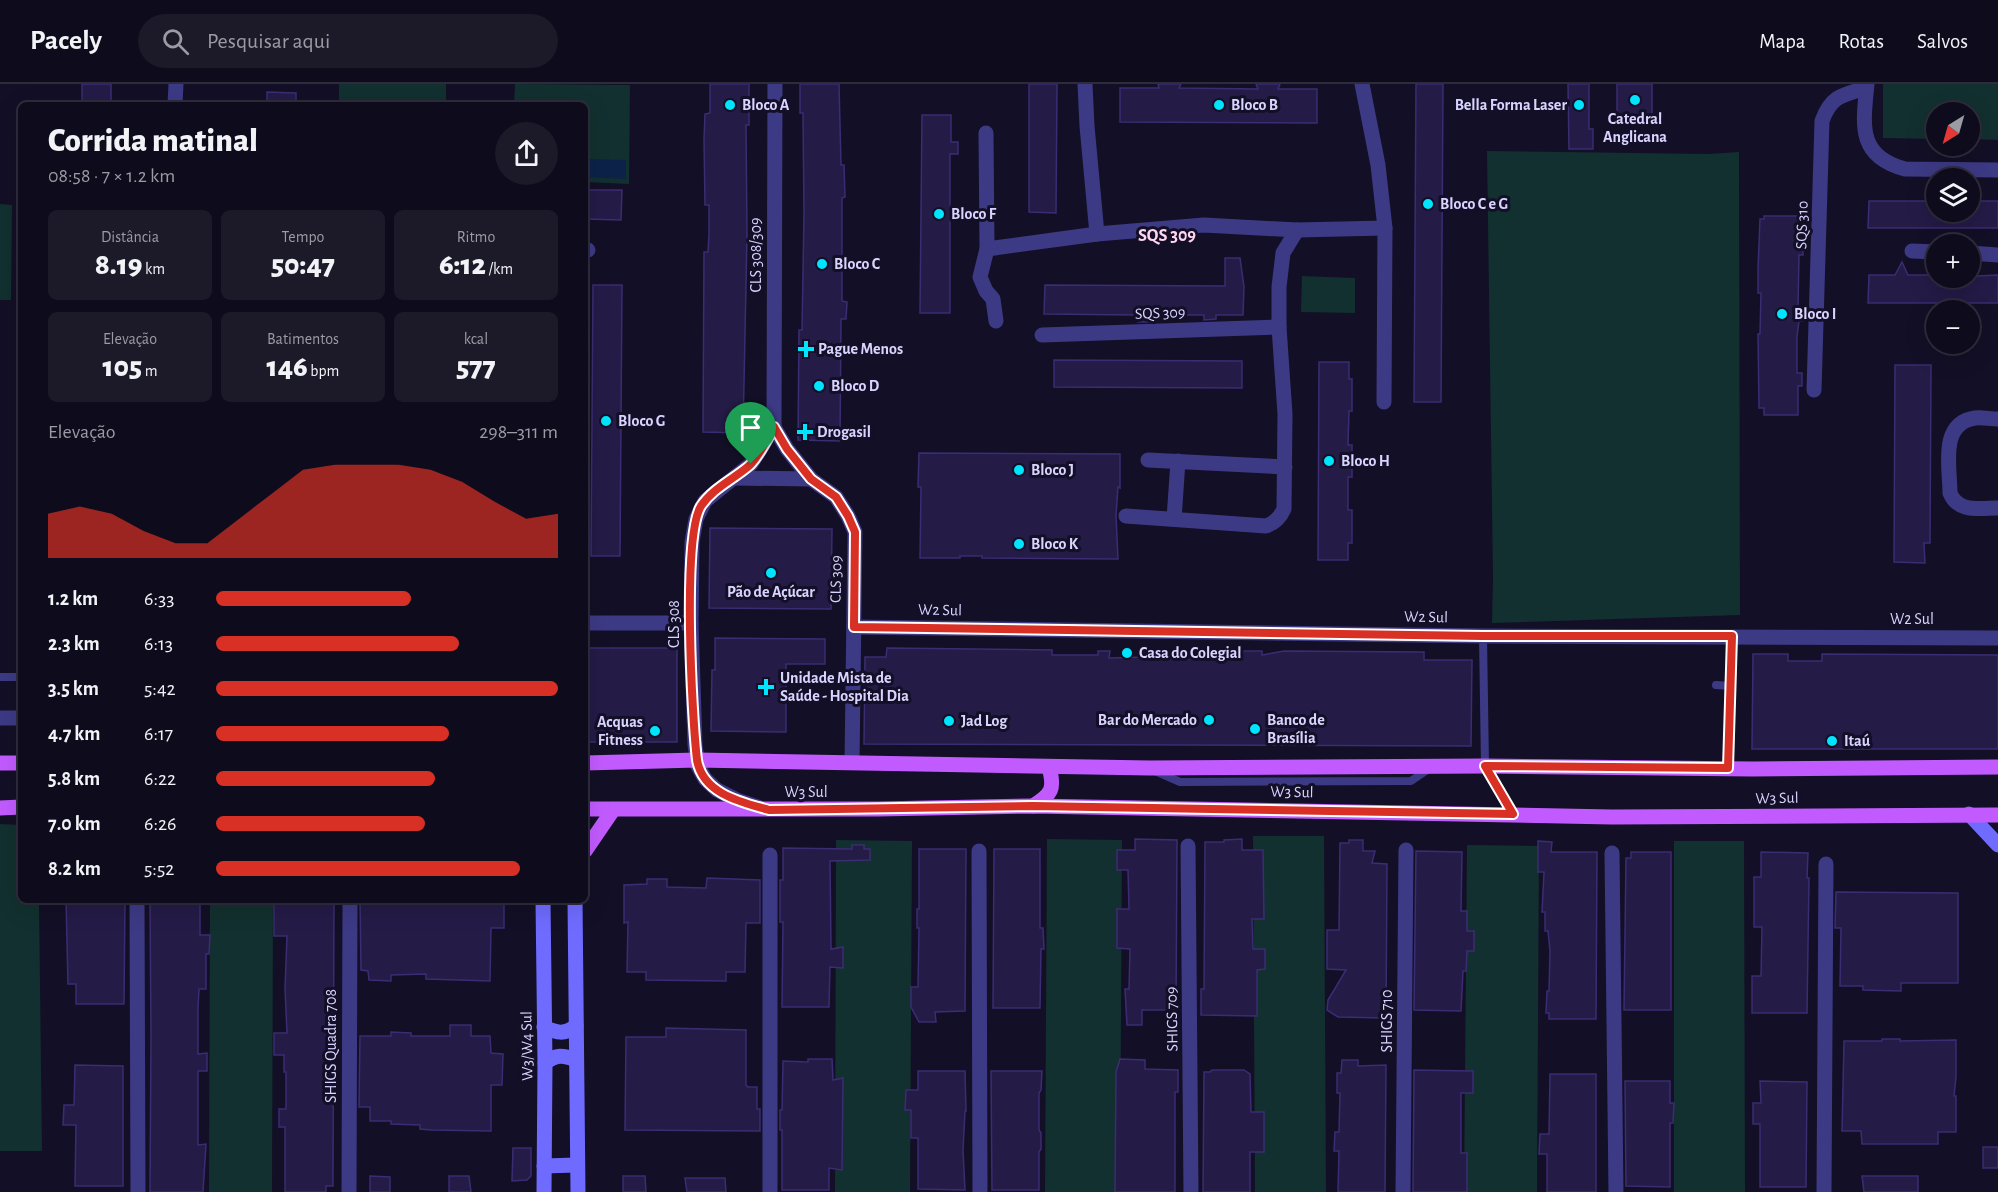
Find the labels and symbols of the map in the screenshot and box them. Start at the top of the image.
marker: Catedral Anglicana [1628,93,1642,107]
place label: Bloco A [742,97,790,113]
place label: Bloco B [1231,97,1278,113]
place label: Bella Forma Laser [1455,97,1567,113]
marker: Bloco A [723,98,737,112]
marker: Bloco B [1212,98,1226,112]
marker: Bella Forma Laser [1572,98,1586,112]
north arrow [1926,102,1980,156]
place label: Catedral Anglicana [1603,111,1667,145]
place label: Bloco C e G [1440,196,1508,212]
marker: Bloco C e G [1421,197,1435,211]
street label: SQS 310 [1793,200,1812,250]
place label: Bloco F [951,206,997,222]
marker: Bloco F [932,207,946,221]
street label: CLS 308/309 [748,218,764,292]
district label: SQS 309 [1138,227,1196,245]
place label: Bloco C [834,256,881,272]
marker: Bloco C [815,257,829,271]
street label: SQS 309 [1134,304,1186,323]
place label: Bloco I [1794,306,1837,322]
marker: Bloco I [1775,307,1789,321]
place label: Pague Menos [818,341,903,357]
marker: Pague Menos [799,342,813,356]
place label: Bloco D [831,378,880,394]
marker: Bloco D [812,379,826,393]
pin [725,402,776,464]
place label: Bloco G [618,413,665,429]
marker: Bloco G [599,414,613,428]
place label: Drogasil [817,424,871,440]
marker: Drogasil [798,425,812,439]
place label: Bloco H [1341,453,1390,469]
marker: Bloco H [1322,454,1336,468]
place label: Bloco J [1031,462,1074,478]
marker: Bloco J [1012,463,1026,477]
place label: Bloco K [1031,536,1079,552]
marker: Bloco K [1012,537,1026,551]
street label: CLS 309 [828,555,844,603]
marker: Pão de Açúcar [764,566,778,580]
place label: Pão de Açúcar [727,584,815,600]
street label: CLS 308 [666,600,682,648]
street label: W2 Sul [918,602,962,618]
street label: W2 Sul [1404,609,1448,625]
street label: W2 Sul [1890,611,1934,627]
place label: Casa do Colegial [1139,645,1242,661]
marker: Casa do Colegial [1120,646,1134,660]
place label: Unidade Mista de Saúde - Hospital Dia [780,670,909,704]
marker: Unidade Mista de Saúde - Hospital Dia [757,678,775,696]
place label: Bar do Mercado [1098,712,1197,728]
place label: Banco de Brasília [1267,712,1325,746]
place label: Jad Log [961,713,1008,729]
marker: Bar do Mercado [1202,713,1216,727]
place label: Acquas Fitness [597,714,643,748]
marker: Jad Log [942,714,956,728]
marker: Banco de Brasília [1248,722,1262,736]
marker: Acquas Fitness [648,724,662,738]
place label: Itaú [1844,733,1871,749]
marker: Itaú [1825,734,1839,748]
street label: W3 Sul [784,784,828,800]
street label: W3 Sul [1270,784,1314,800]
street label: W3 Sul [1755,790,1799,806]
street label: SHIGS 709 [1163,986,1181,1052]
street label: SHIGS Quadra 708 [323,989,340,1103]
street label: SHIGS 710 [1379,990,1395,1052]
street label: W3/W4 Sul [518,1011,536,1081]

